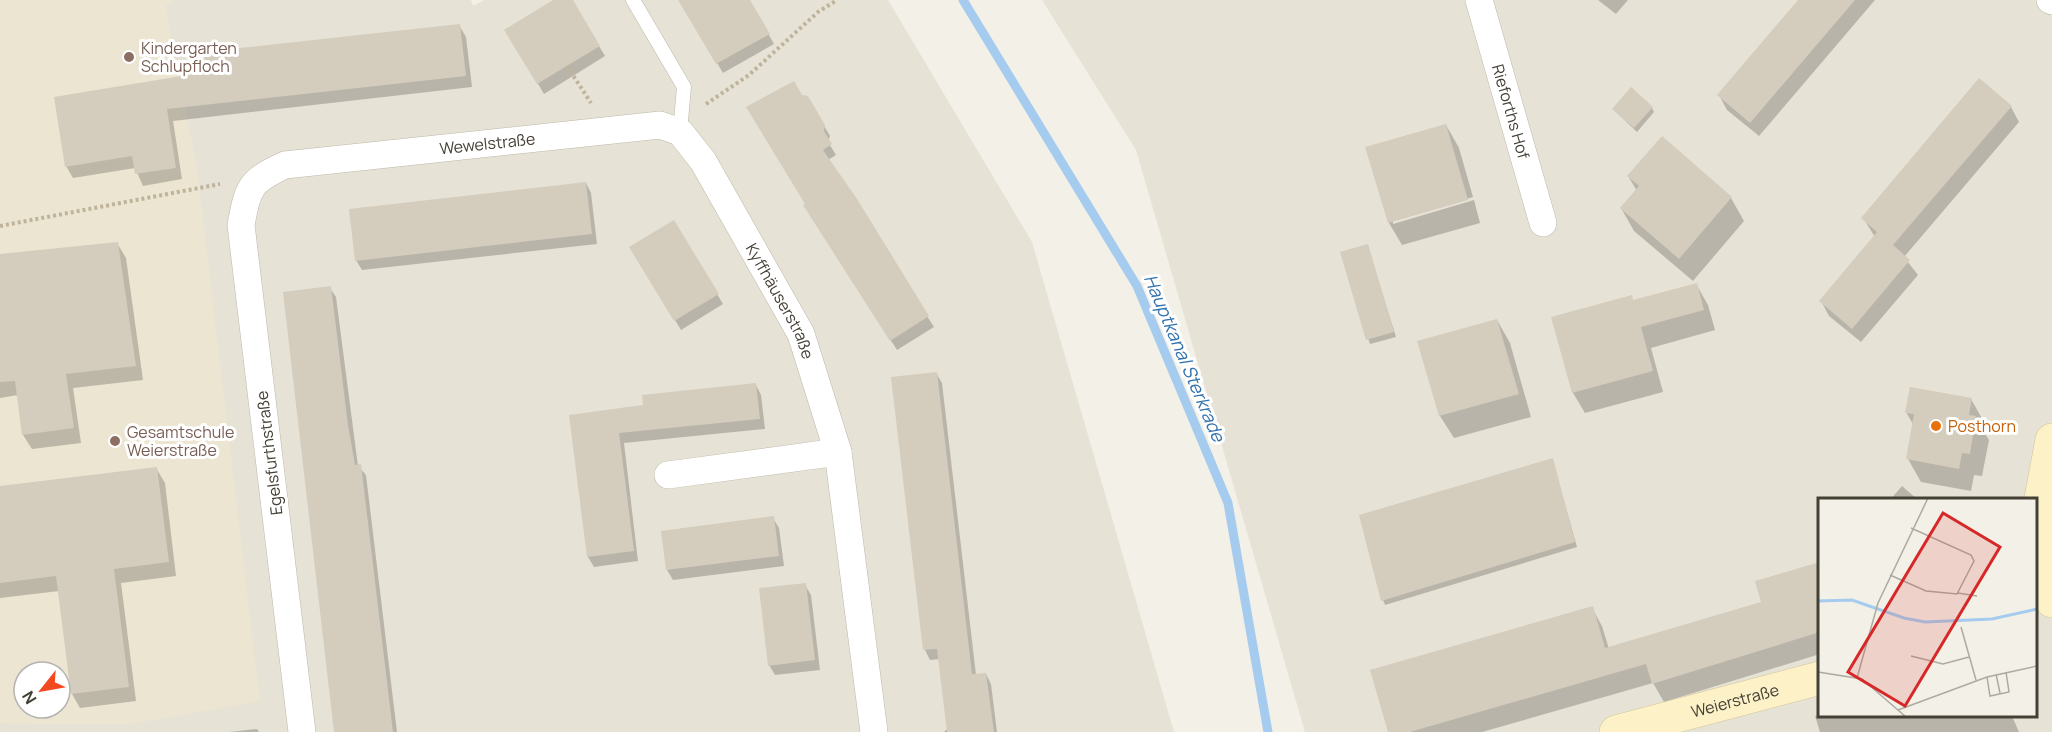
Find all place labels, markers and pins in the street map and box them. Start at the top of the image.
place label: Kindergarten Schlupfloch [141,37,237,77]
marker: Kindergarten Schlupfloch [122,50,136,64]
place label: Posthorn [1948,415,2016,437]
marker: Posthorn [1929,419,1943,433]
place label: Gesamtschule Weierstraße [127,421,234,461]
marker: Gesamtschule Weierstraße [108,434,122,448]

